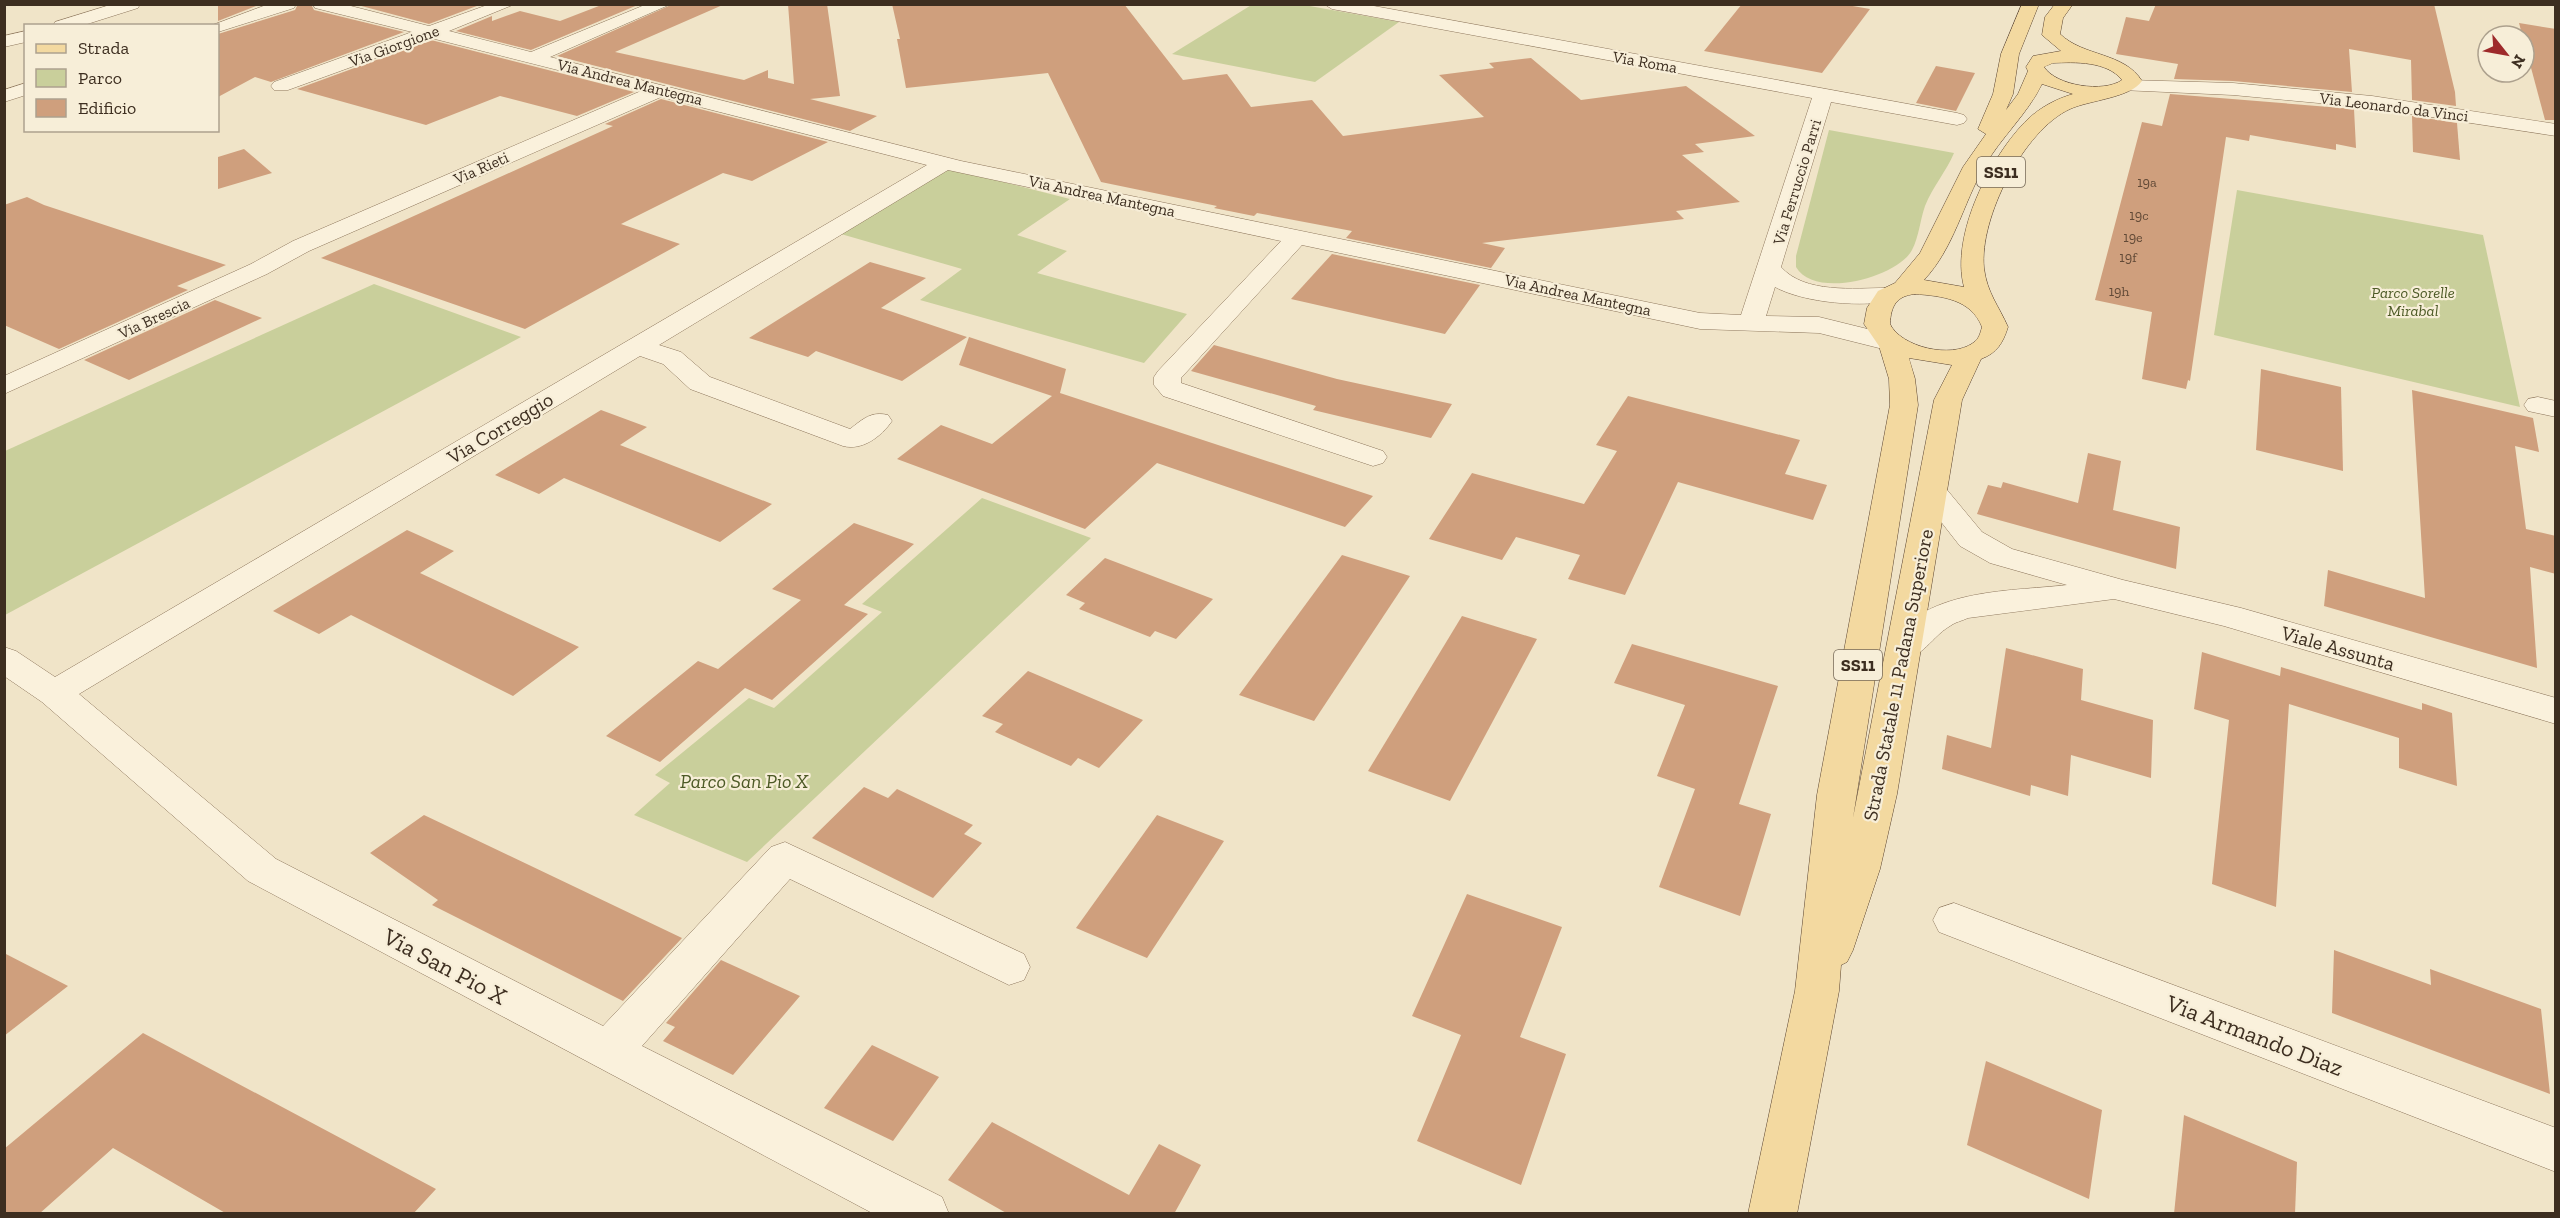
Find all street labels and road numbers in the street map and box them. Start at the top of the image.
street label: Via Giorgione [345,21,442,71]
street label: Via Roma [1610,47,1679,77]
street label: Via Andrea Mantegna [554,54,705,109]
street label: Via Leonardo da Vinci [2318,88,2470,126]
street label: Via Ferruccio Parri [1769,116,1825,248]
street label: Via Rieti [450,147,512,189]
road number: SS11 [1977,157,2025,187]
street label: Via Andrea Mantegna [1026,171,1177,221]
street label: Via Andrea Mantegna [1502,270,1653,320]
street label: Via Brescia [114,293,193,343]
street label: Via Correggio [442,387,557,470]
street label: Strada Statale 11 Padana Superiore [1858,527,1938,823]
street label: Viale Assunta [2278,620,2398,676]
road number: SS11 [1834,650,1882,680]
street label: Via San Pio X [377,921,512,1011]
street label: Via Armando Diaz [2162,988,2348,1082]

